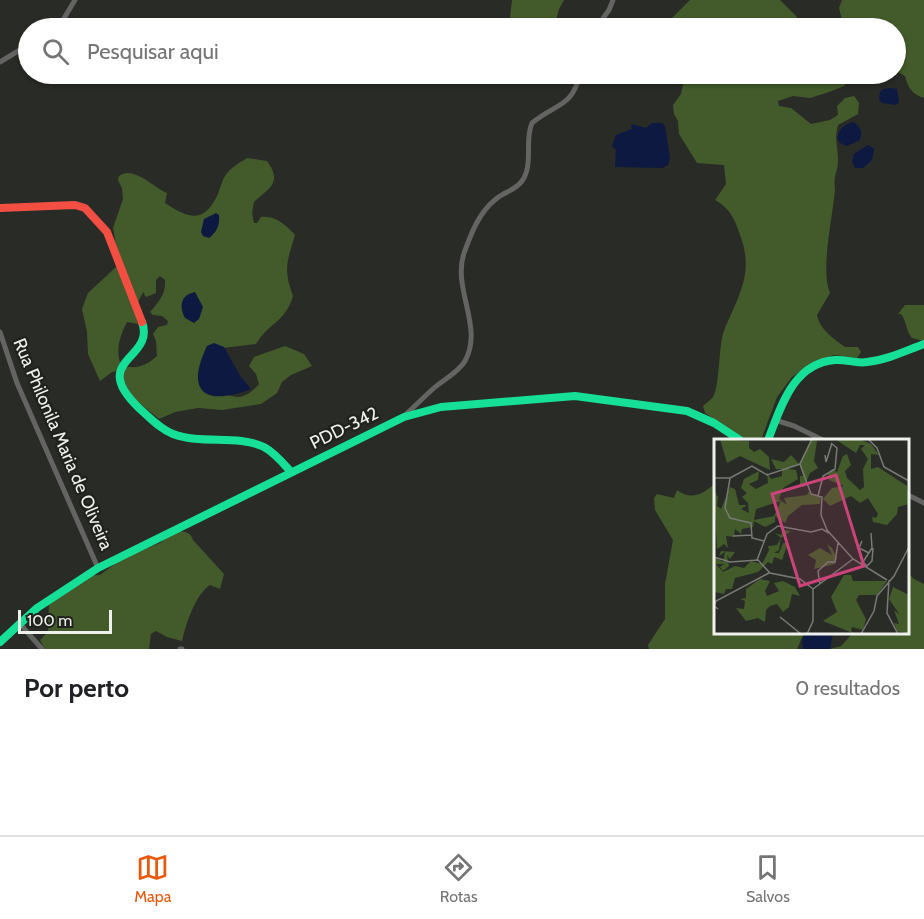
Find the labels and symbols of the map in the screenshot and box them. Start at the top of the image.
street label: Rua Philonila Maria de Oliveira [8,335,118,553]
street label: PDD-342 [306,402,382,454]
inset map [714,439,909,634]
scale bar [18,607,112,634]

